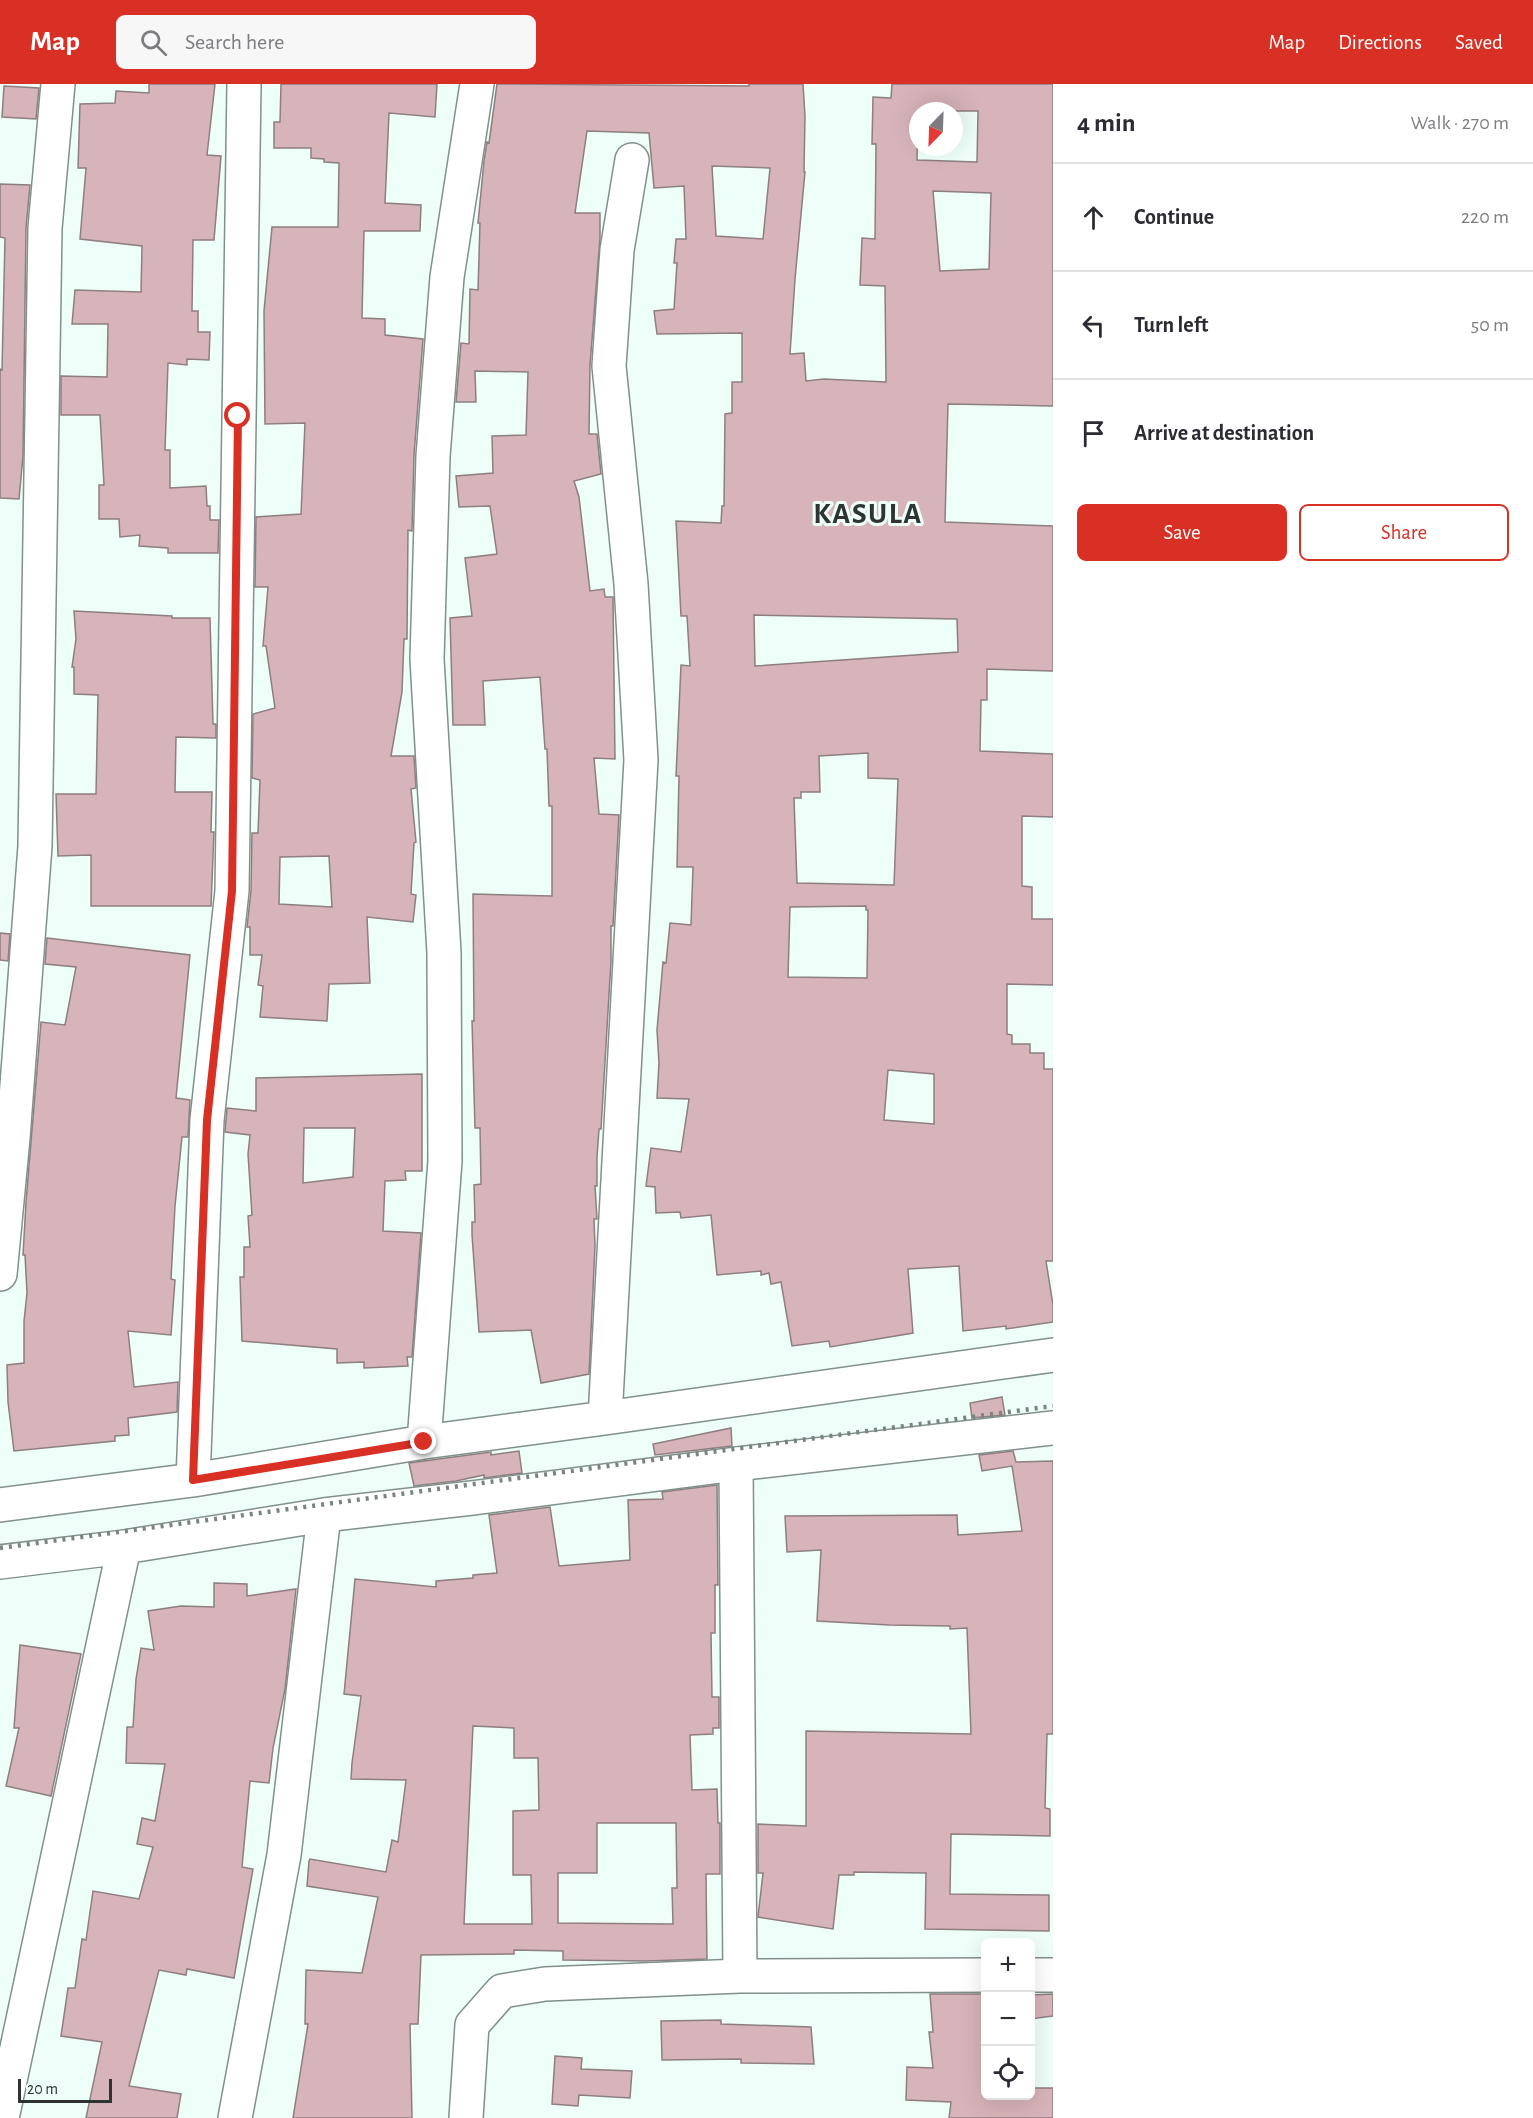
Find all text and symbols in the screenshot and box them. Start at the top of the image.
search box [116,15,536,69]
icon: search [137,26,170,59]
text: Map [30,28,80,56]
text: Search here [185,31,284,53]
text: Map [1269,32,1305,53]
text: Directions [1338,32,1422,53]
text: Saved [1455,32,1503,53]
north arrow [909,102,963,156]
text: 4 min [1077,110,1136,136]
text: Walk · 270 m [1410,113,1509,133]
icon: ahead [1077,201,1110,234]
text: Continue [1134,206,1214,228]
text: 220 m [1461,207,1509,227]
icon: left [1077,309,1110,342]
text: Turn left [1134,314,1208,336]
text: 50 m [1471,315,1509,335]
route start [224,402,250,428]
icon: arrive [1077,417,1110,450]
text: Arrive at destination [1134,422,1314,444]
district label: KASULA [813,499,923,529]
button: Save [1077,504,1287,561]
button: Share [1299,504,1509,561]
route end [410,1428,436,1454]
map controls [981,1938,1035,2100]
button: + [981,1938,1035,1992]
button: − [981,1992,1035,2046]
button: locate [981,2046,1035,2100]
scale bar [18,2076,112,2104]
text: 20 m [27,2081,58,2097]

